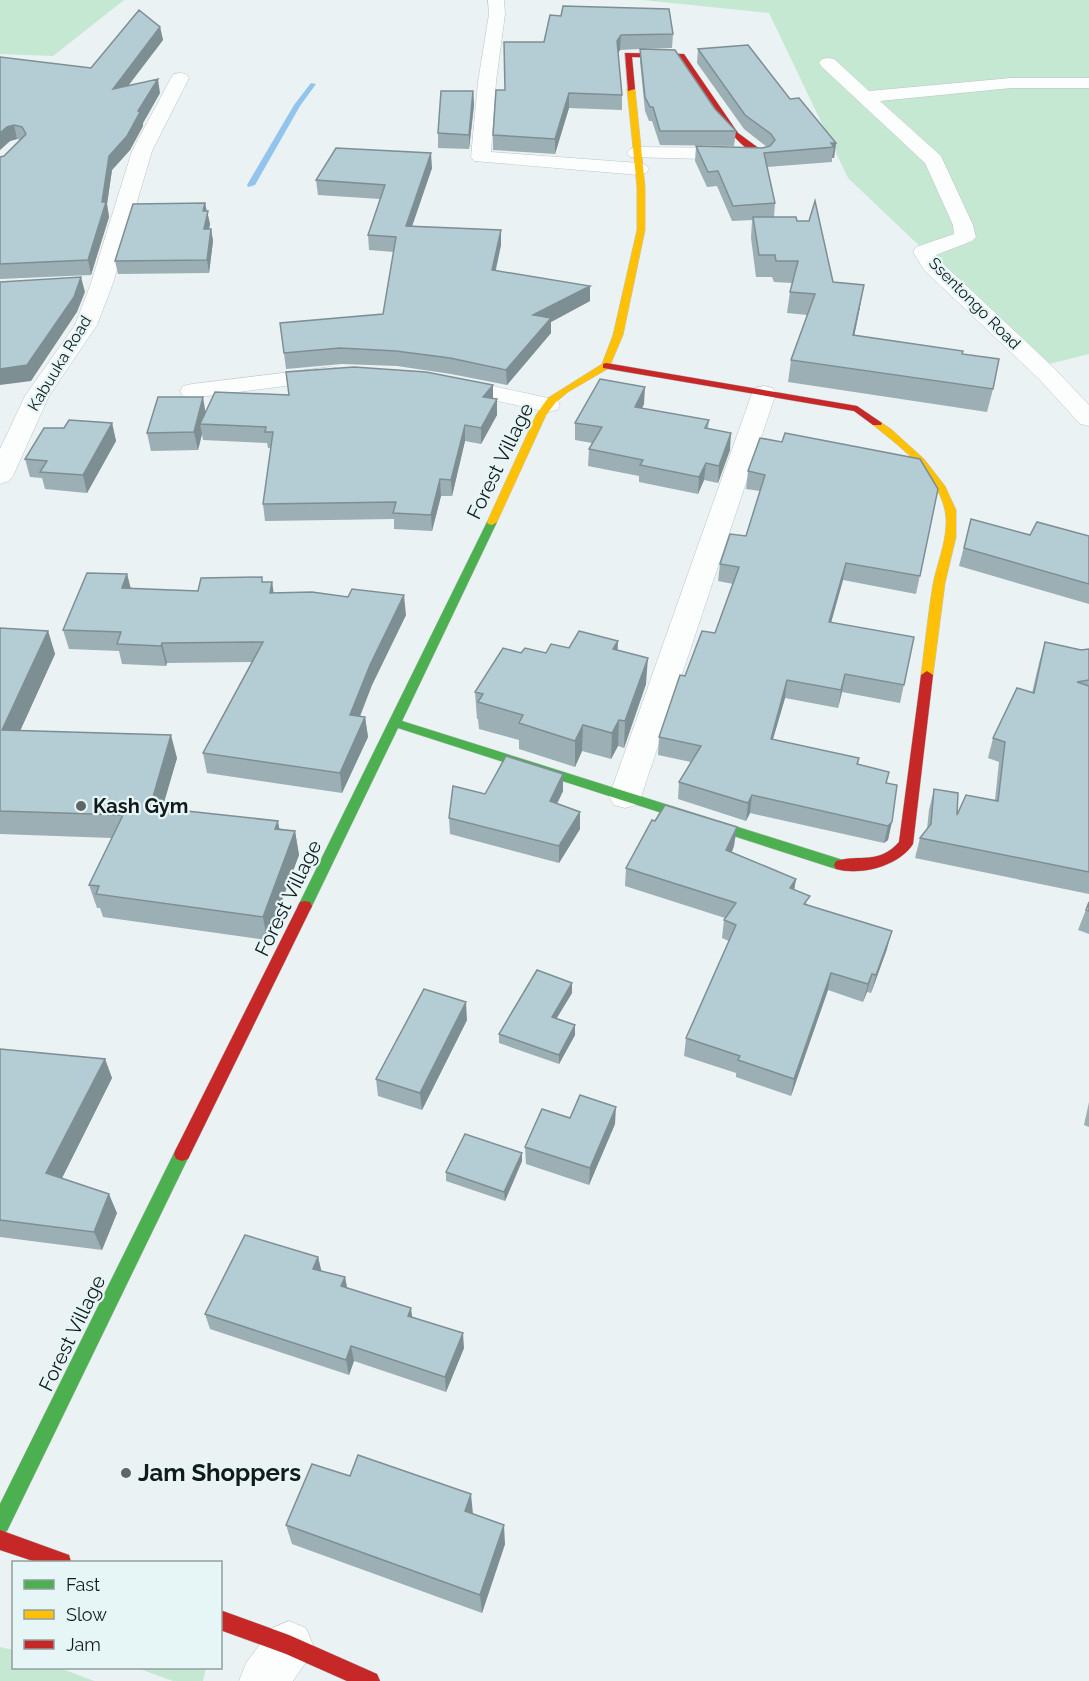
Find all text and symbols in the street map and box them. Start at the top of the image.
street label: Ssentongo Road [925,254,1025,353]
street label: Kabuuka Road [24,312,95,414]
street label: Forest Village [462,399,539,523]
place label: Kash Gym [93,794,188,818]
marker: Kash Gym [74,799,88,813]
street label: Forest Village [250,836,327,960]
street label: Forest Village [34,1271,111,1395]
place label: Jam Shoppers [138,1458,301,1487]
marker: Jam Shoppers [119,1466,133,1480]
legend [12,1561,222,1669]
text: Fast [66,1574,100,1595]
text: Slow [66,1604,107,1625]
text: Jam [66,1634,101,1655]

